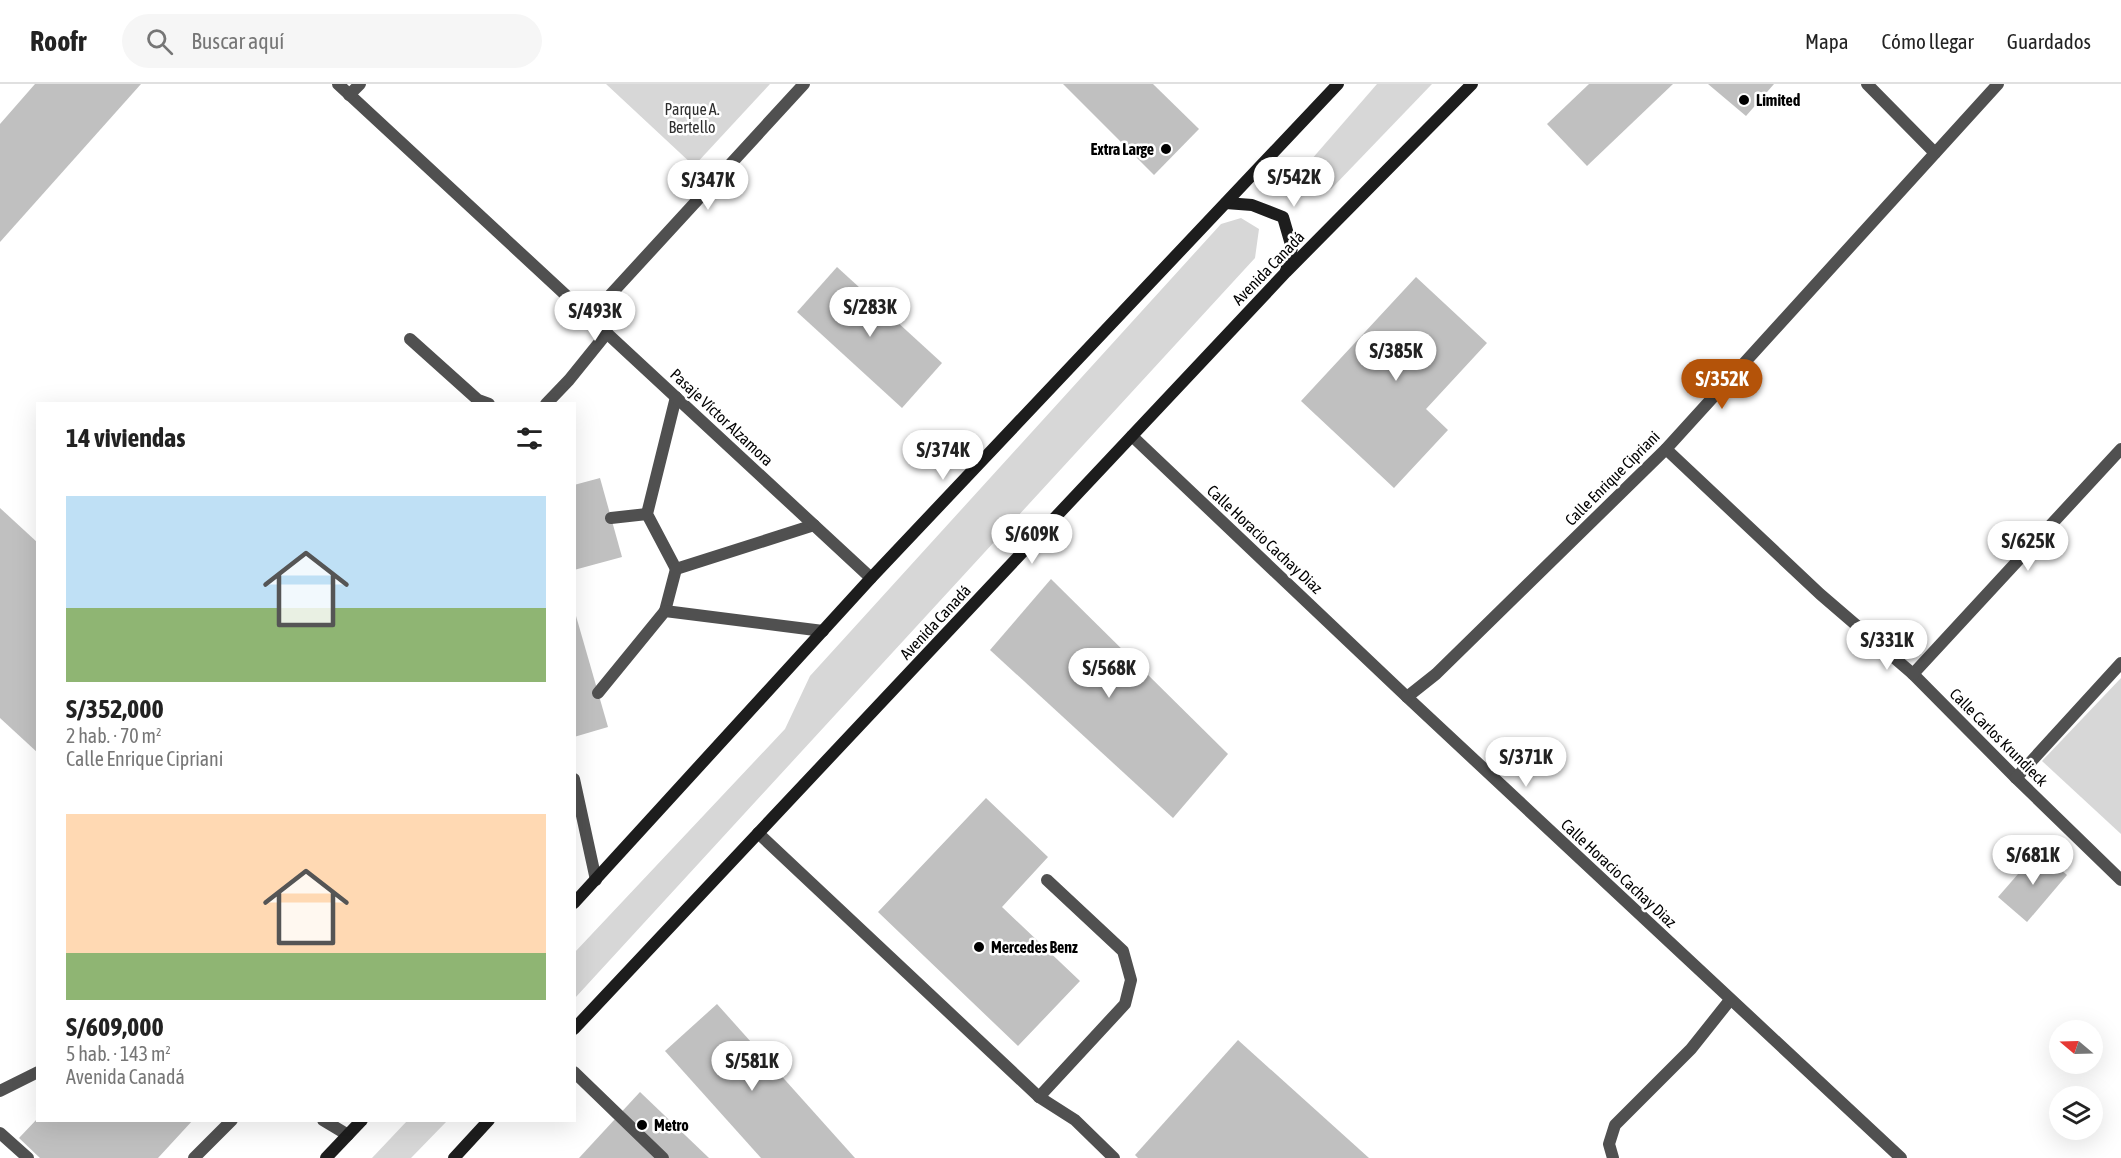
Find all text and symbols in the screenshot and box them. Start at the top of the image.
search box [122,14,542,68]
text: Roofr [30,25,86,57]
icon: search [143,25,176,58]
text: Buscar aquí [191,28,284,54]
text: Mapa [1805,29,1849,53]
text: Cómo llegar [1882,29,1974,53]
text: Guardados [2007,29,2091,53]
place label: Limited [1756,91,1801,109]
marker: Limited [1737,93,1751,107]
park label: Parque A. Bertello [664,100,720,136]
place label: Extra Large [1090,140,1154,158]
marker: Extra Large [1159,142,1173,156]
pin: S/542K [1245,157,1343,208]
pin: S/347K [659,160,757,211]
text: S/542K [1267,165,1321,188]
text: S/347K [681,168,735,191]
street label: Avenida Canadá [1229,228,1307,308]
pin: S/283K [821,287,919,338]
pin: S/493K [546,291,644,342]
text: S/283K [843,295,897,318]
text: S/493K [568,299,622,322]
pin: S/385K [1347,331,1445,382]
text: S/385K [1369,339,1423,362]
pin: S/352K [1673,359,1771,410]
street label: Pasaje Víctor Alzamora [666,365,777,470]
text: S/352K [1695,367,1749,390]
icon: filters [513,422,546,455]
text: 14 viviendas [66,423,185,453]
street label: Calle Enrique Cipriani [1561,427,1664,530]
pin: S/374K [894,430,992,481]
text: S/374K [916,438,970,461]
street label: Calle Horacio Cachay Diaz [1203,481,1326,598]
pin: S/609K [983,514,1081,565]
pin: S/625K [1979,521,2077,572]
text: S/609K [1005,522,1059,545]
text: S/625K [2001,529,2055,552]
icon: home [252,535,360,643]
street label: Avenida Canadá [896,581,974,663]
pin: S/331K [1838,620,1936,671]
text: S/331K [1860,628,1914,651]
pin: S/568K [1060,648,1158,699]
text: S/568K [1082,656,1136,679]
street label: Calle Carlos Krundieck [1946,684,2052,790]
text: S/352,000 [66,694,164,724]
text: 2 hab. · 70 m² [66,724,161,747]
pin: S/371K [1477,737,1575,788]
text: S/371K [1499,745,1553,768]
text: Calle Enrique Cipriani [66,747,223,770]
street label: Calle Horacio Cachay Diaz [1557,815,1680,932]
pin: S/681K [1984,835,2082,886]
text: S/681K [2006,843,2060,866]
icon: home [252,853,360,961]
place label: Mercedes Benz [991,938,1078,956]
marker: Mercedes Benz [972,940,986,954]
text: S/609,000 [66,1012,164,1042]
north arrow [2049,1020,2103,1074]
map controls [2049,1020,2103,1140]
pin: S/581K [703,1041,801,1092]
text: 5 hab. · 143 m² [66,1042,171,1065]
text: S/581K [725,1049,779,1072]
text: Avenida Canadá [66,1065,185,1088]
button: layers [2049,1086,2103,1140]
place label: Metro [654,1116,689,1134]
marker: Metro [635,1118,649,1132]

